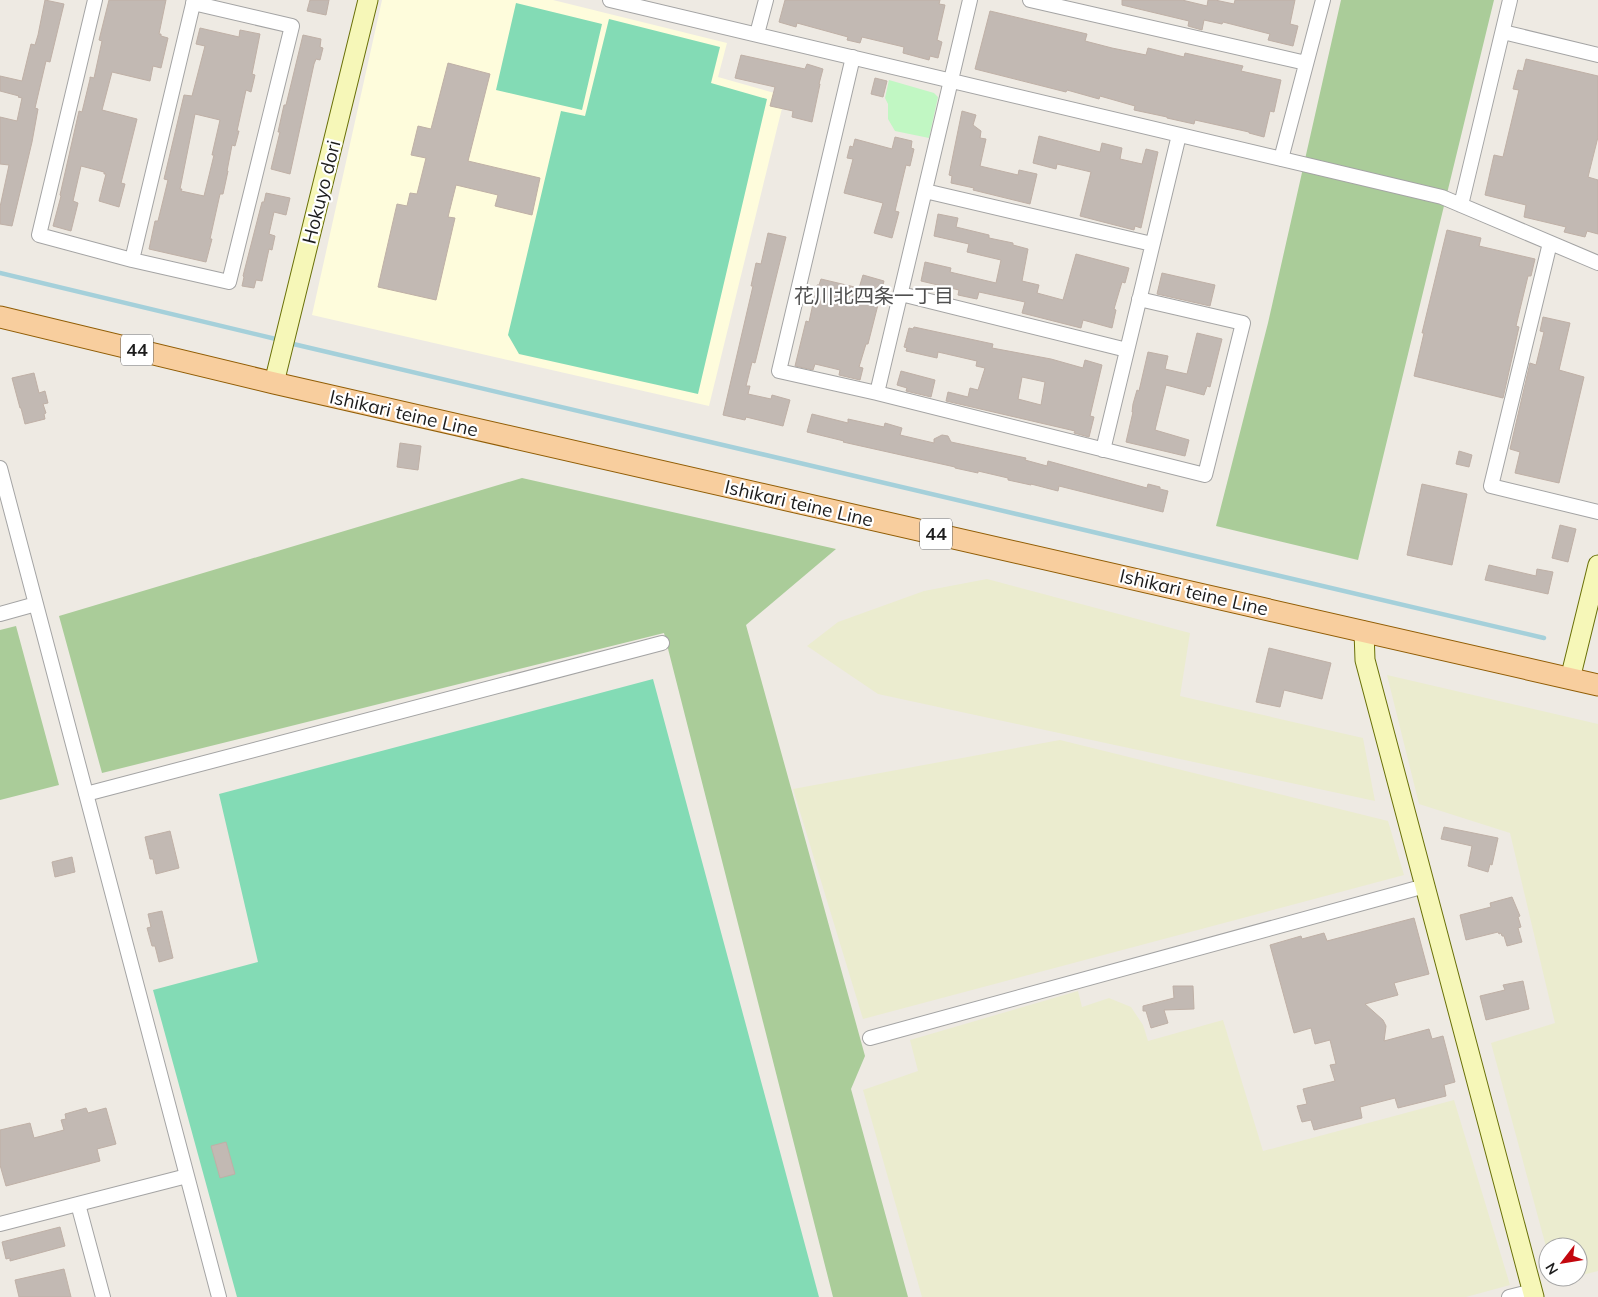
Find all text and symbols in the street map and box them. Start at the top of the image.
street label: Hokuyo dori [297,138,345,246]
district label: 花川北四条一丁目 [794,283,954,308]
road number: 44 [121,334,153,366]
street label: Ishikari teine Line [327,384,481,442]
street label: Ishikari teine Line [722,474,876,532]
road number: 44 [920,518,952,550]
street label: Ishikari teine Line [1117,563,1271,621]
north arrow [1538,1237,1588,1287]
text: N [1541,1260,1562,1278]

